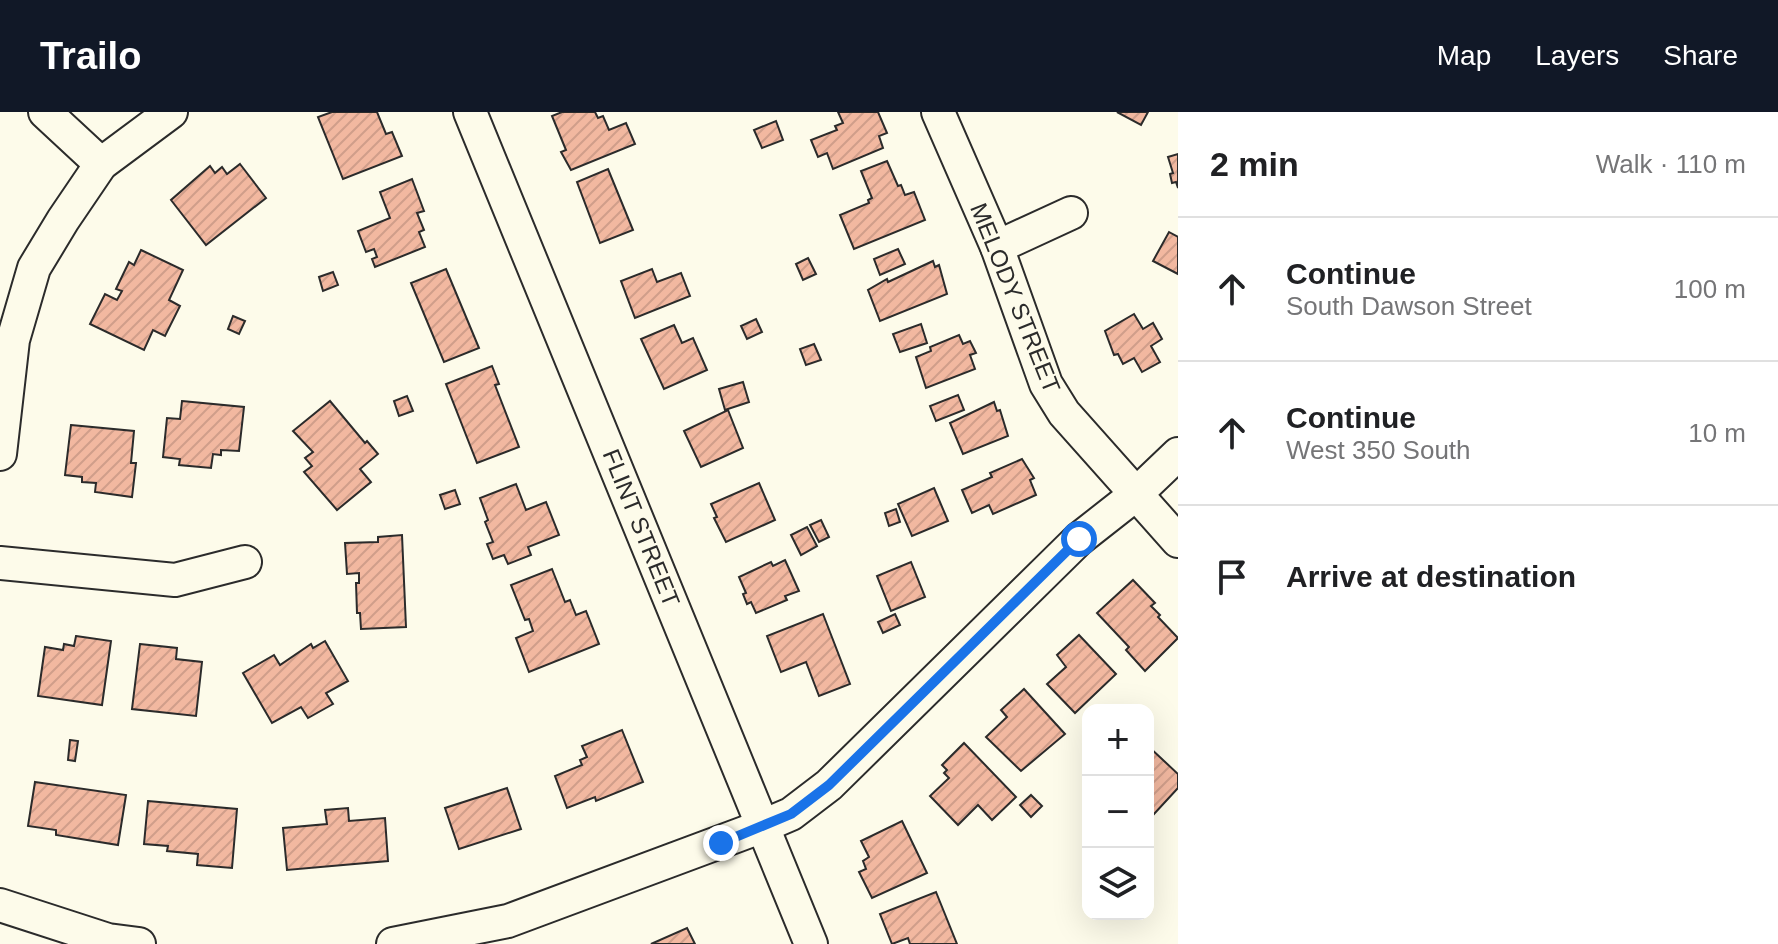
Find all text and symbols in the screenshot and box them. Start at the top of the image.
text: Trailo [40,35,141,77]
text: Map [1437,40,1491,71]
text: Layers [1535,40,1619,71]
text: Share [1663,40,1738,71]
text: 2 min [1210,145,1299,183]
text: Walk · 110 m [1596,149,1746,179]
street label: MELODY STREET [965,199,1066,397]
text: Continue [1286,257,1416,290]
icon: ahead [1210,267,1254,311]
text: 100 m [1674,274,1746,304]
text: South Dawson Street [1286,291,1532,321]
text: Continue [1286,401,1416,434]
icon: ahead [1210,411,1254,455]
text: 10 m [1688,418,1746,448]
text: West 350 South [1286,435,1471,465]
street label: FLINT STREET [598,445,685,611]
route start [1061,521,1097,557]
icon: arrive [1210,555,1254,599]
text: Arrive at destination [1286,560,1576,593]
map controls [1082,704,1154,920]
button: + [1082,704,1154,776]
button: − [1082,776,1154,848]
route end [703,825,739,861]
button: layers [1082,848,1154,920]

